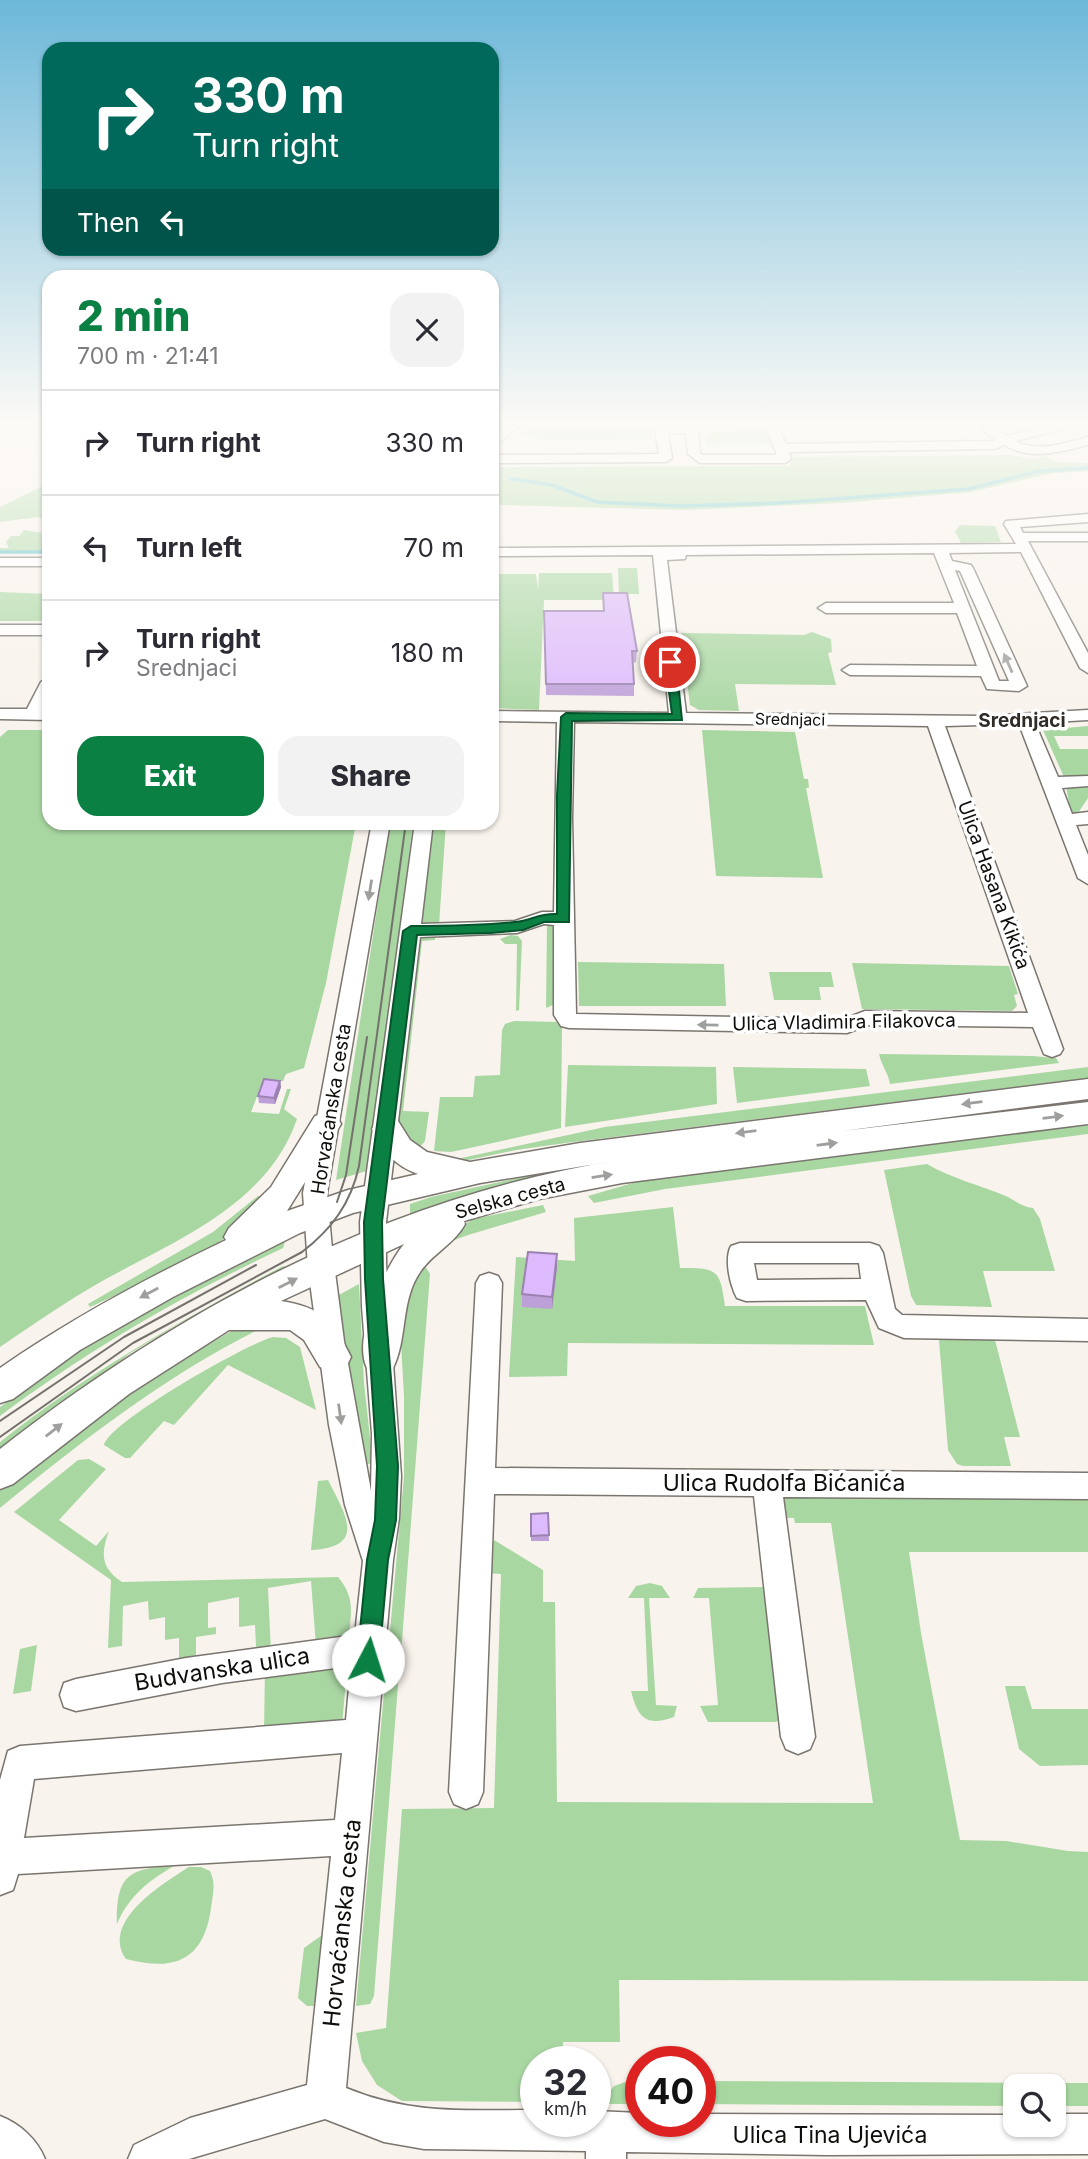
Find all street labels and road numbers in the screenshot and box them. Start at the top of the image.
street label: Srednjaci [755,708,825,730]
street label: Ulica Hasana Kikića [953,798,1035,972]
street label: Ulica Vladimira Filakovca [732,1009,956,1035]
street label: Horvaćanska cesta [306,1022,356,1196]
street label: Selska cesta [452,1172,568,1224]
street label: Ulica Rudolfa Bićanića [663,1469,905,1497]
street label: Budvanska ulica [132,1641,312,1697]
street label: Horvaćanska cesta [317,1818,367,2028]
street label: Ulica Tina Ujevića [733,2121,927,2149]

